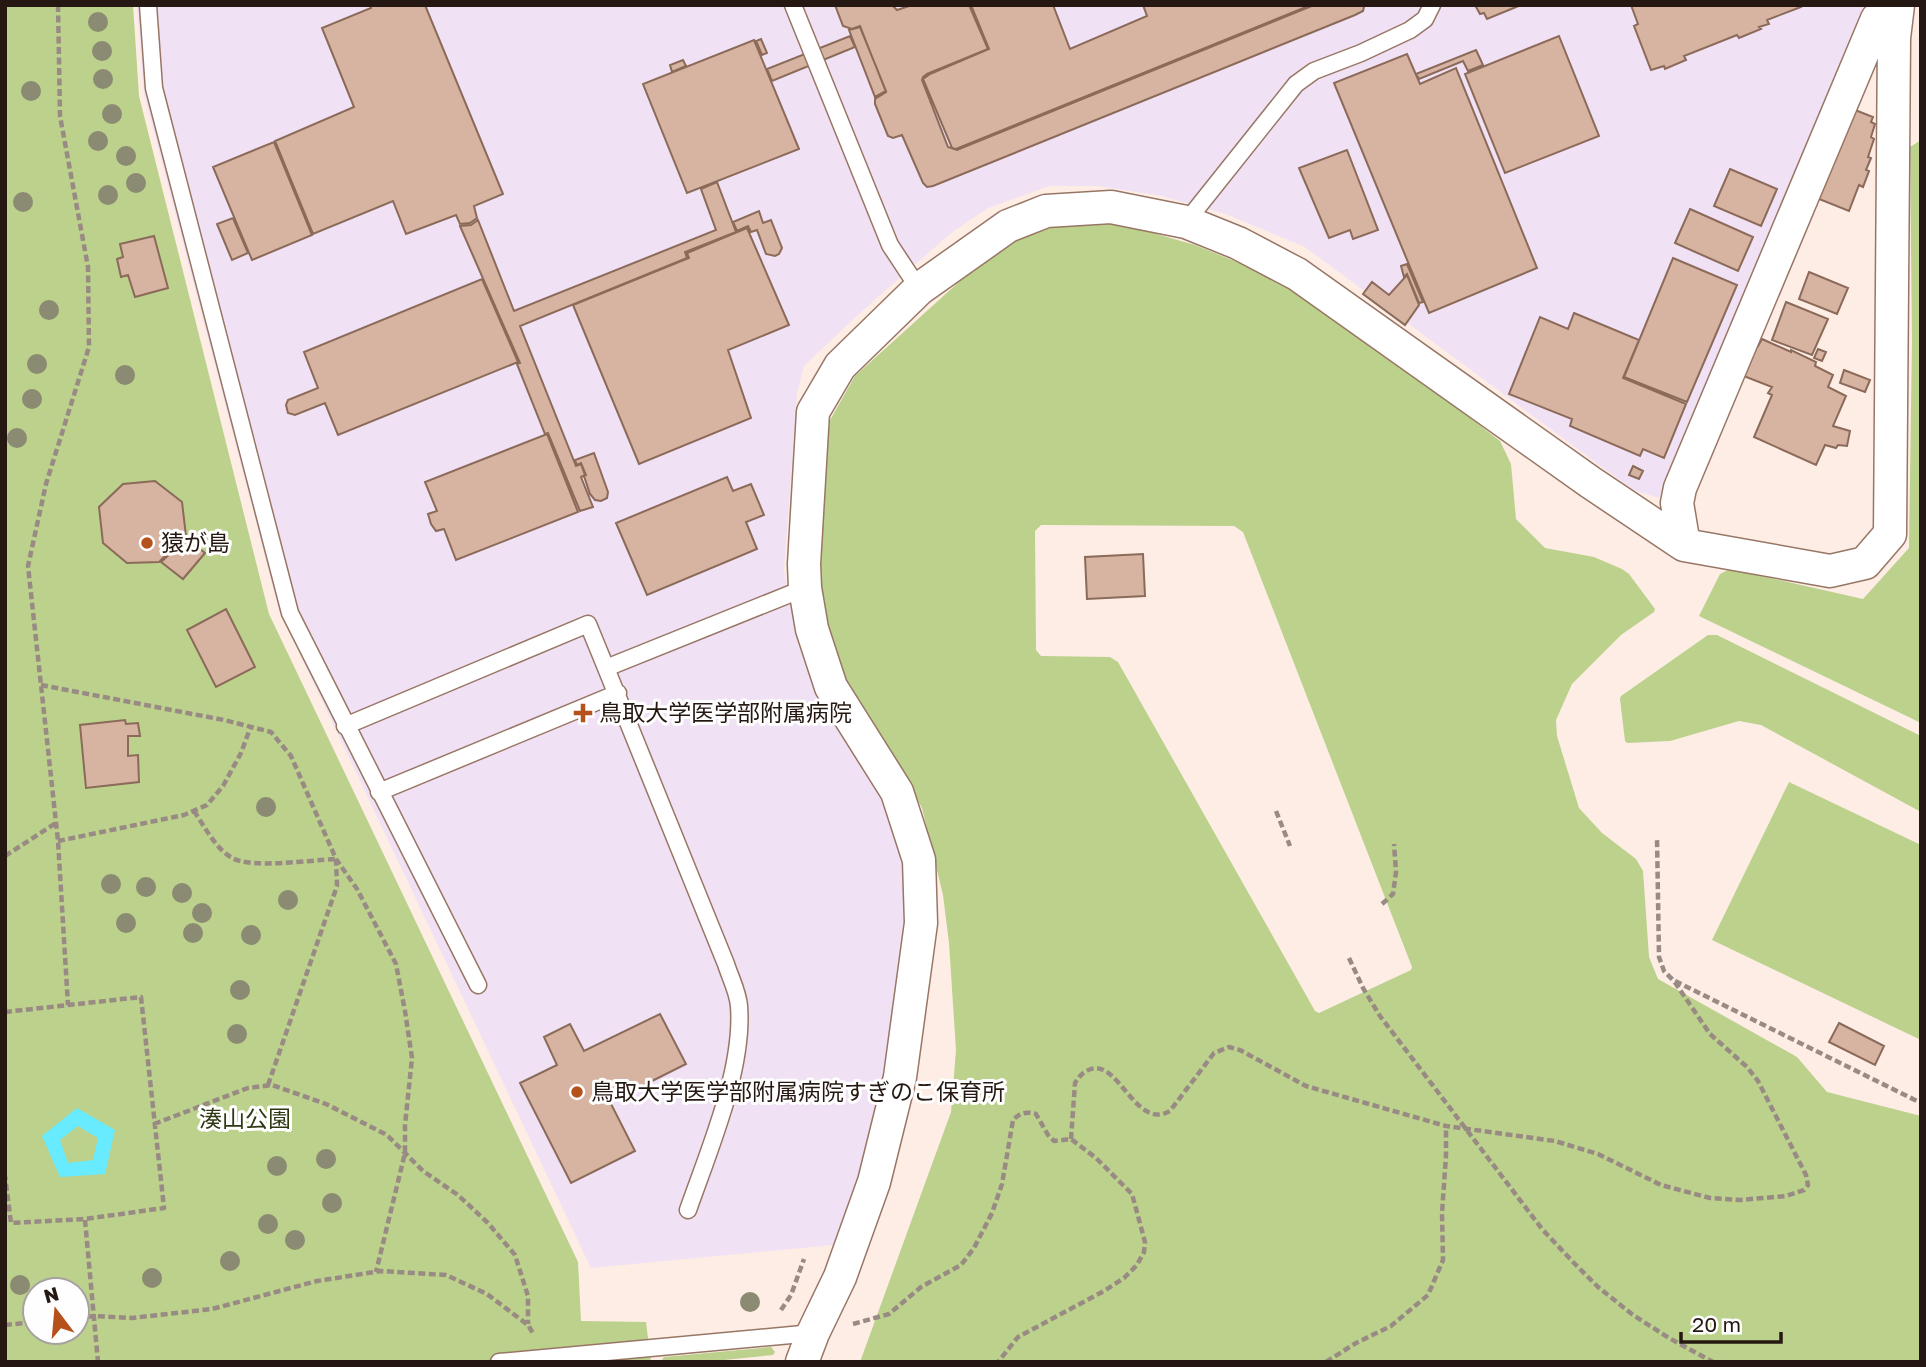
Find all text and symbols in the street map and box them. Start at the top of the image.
place label: 猿が島 [161,528,230,556]
marker: 猿が島 [139,535,155,551]
place label: 鳥取大学医学部附属病院 [599,698,852,726]
marker: 鳥取大学医学部附属病院 [573,703,593,723]
place label: 鳥取大学医学部附属病院すぎのこ保育所 [591,1077,1005,1105]
marker: 鳥取大学医学部附属病院すぎのこ保育所 [569,1084,585,1100]
park label: 湊山公園 [199,1104,291,1132]
north arrow [21,1276,91,1346]
text: N [41,1281,61,1307]
scale bar [1681,1300,1781,1344]
text: 20 m [1692,1311,1741,1337]

